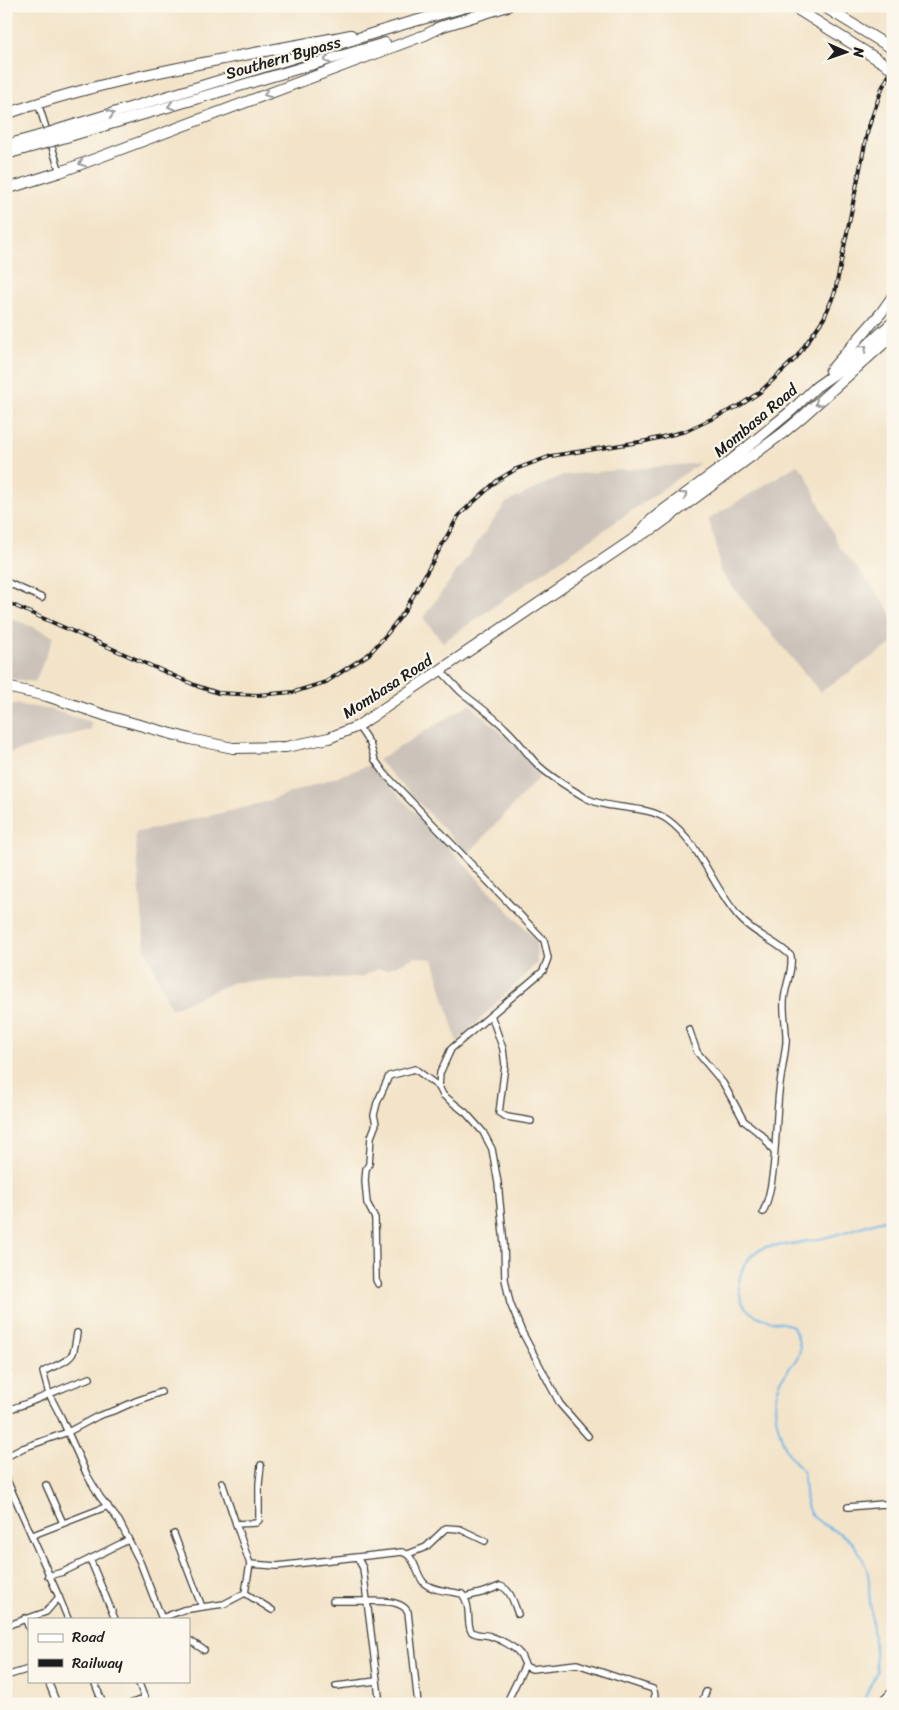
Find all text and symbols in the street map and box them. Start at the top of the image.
street label: Southern Bypass [222,27,345,88]
north arrow [822,28,872,78]
text: N [846,46,871,58]
one-way arrow [324,55,332,65]
one-way arrow [263,88,272,98]
one-way arrow [167,100,176,111]
one-way arrow [106,110,115,120]
one-way arrow [78,157,87,168]
one-way arrow [859,344,868,353]
street label: Mombasa Road [707,375,805,465]
one-way arrow [814,397,823,406]
one-way arrow [679,492,688,501]
street label: Mombasa Road [336,645,440,727]
legend [28,1618,190,1682]
text: Road [72,1624,105,1650]
text: Railway [72,1650,123,1676]

